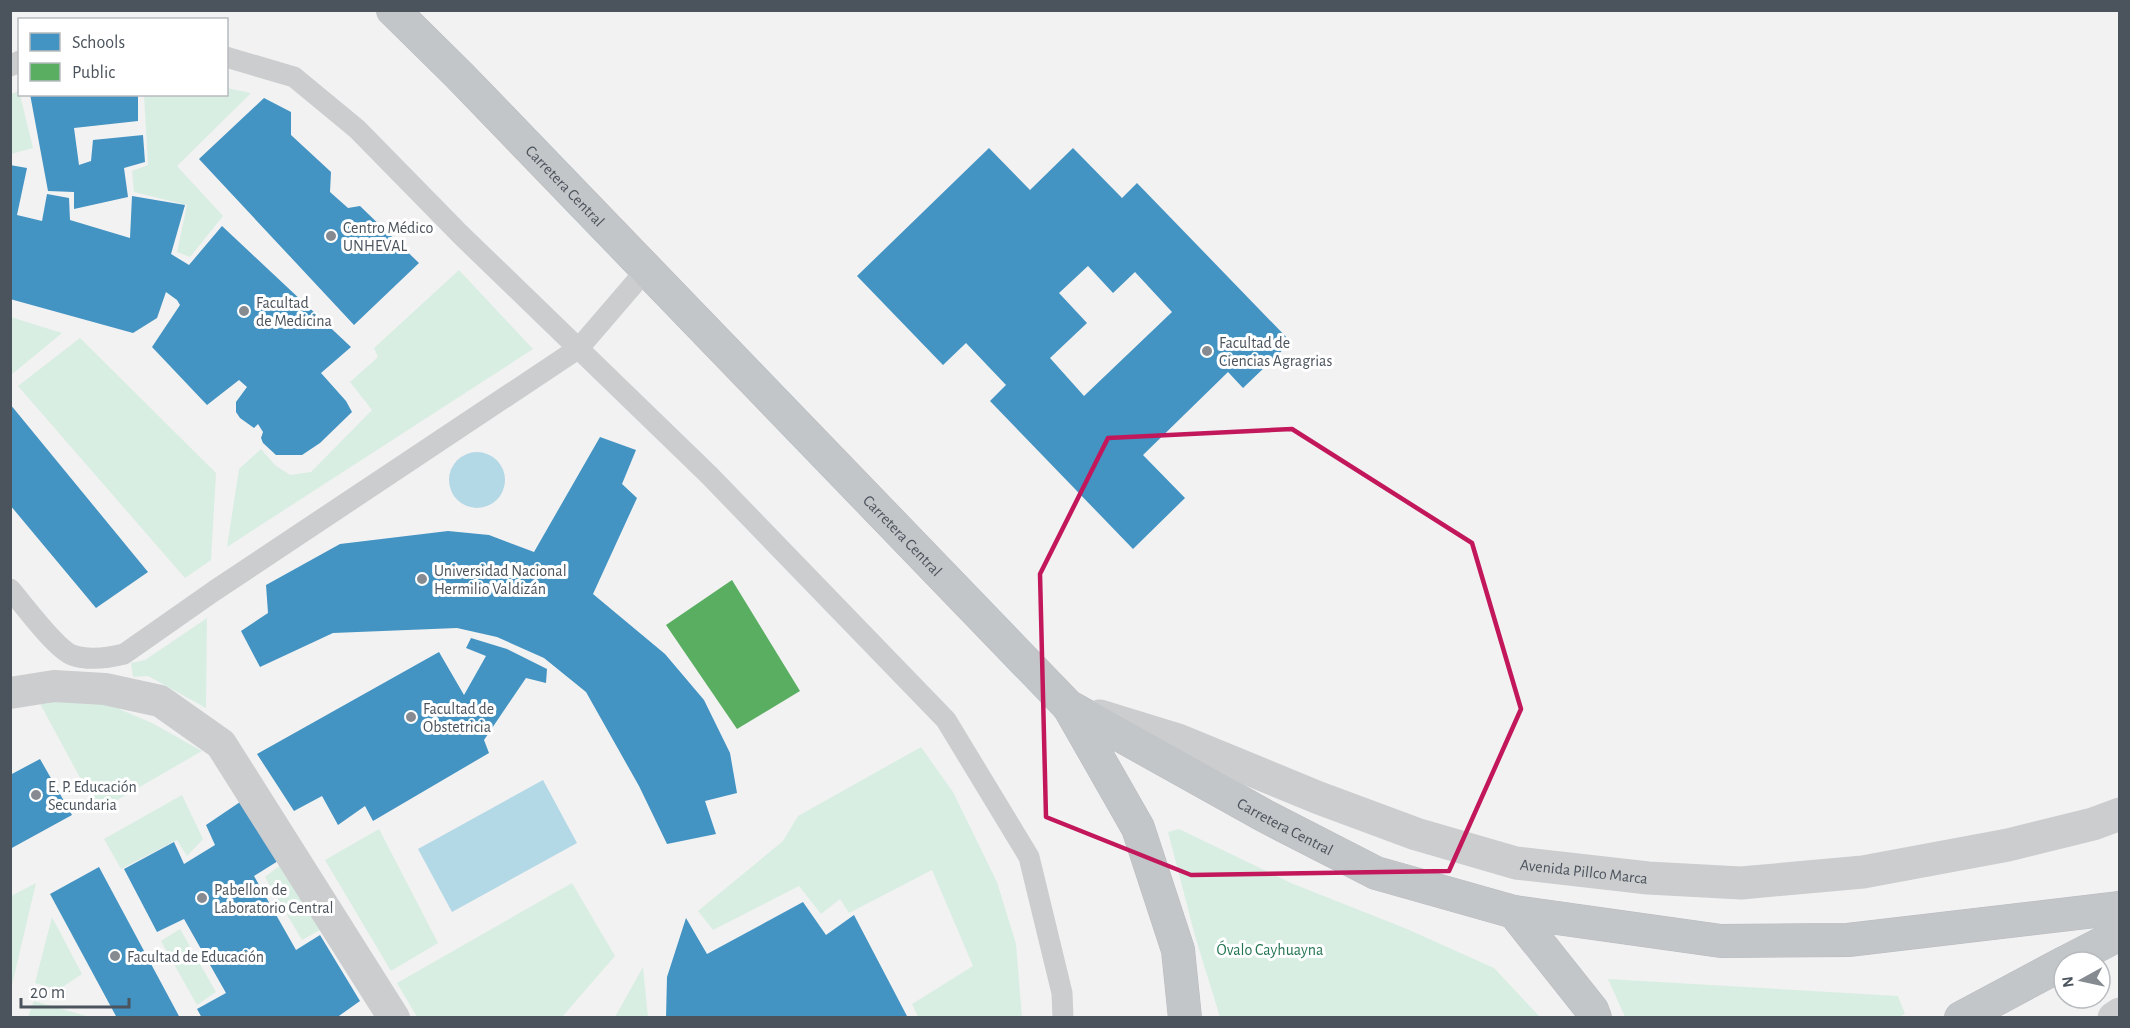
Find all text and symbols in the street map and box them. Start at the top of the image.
legend [18,18,228,96]
text: Schools [72,34,125,52]
text: Public [72,64,115,82]
street label: Carretera Central [522,142,607,230]
place label: Centro Médico UNHEVAL [343,220,433,254]
marker: Centro Médico UNHEVAL [324,229,338,243]
place label: Facultad de Medicina [256,295,332,329]
marker: Facultad de Medicina [237,304,251,318]
place label: Facultad de Ciencias Agragrias [1219,335,1332,369]
marker: Facultad de Ciencias Agragrias [1200,344,1214,358]
street label: Carretera Central [860,492,945,579]
place label: Universidad Nacional Hermilio Valdizán [434,563,567,597]
marker: Universidad Nacional Hermilio Valdizán [415,572,429,586]
place label: Facultad de Obstetricia [423,701,494,735]
marker: Facultad de Obstetricia [404,710,418,724]
place label: E. P. Educación Secundaria [48,779,137,813]
marker: E. P. Educación Secundaria [29,788,43,802]
street label: Carretera Central [1234,795,1336,859]
street label: Avenida Pillco Marca [1519,857,1649,887]
place label: Pabellon de Laboratorio Central [214,882,334,916]
marker: Pabellon de Laboratorio Central [195,891,209,905]
park label: Óvalo Cayhuayna [1217,940,1324,959]
marker: Facultad de Educación [108,949,122,963]
place label: Facultad de Educación [127,949,264,965]
north arrow [2052,950,2112,1010]
scale bar [21,971,129,1009]
text: N [2059,975,2077,989]
text: 20 m [30,984,65,1002]

